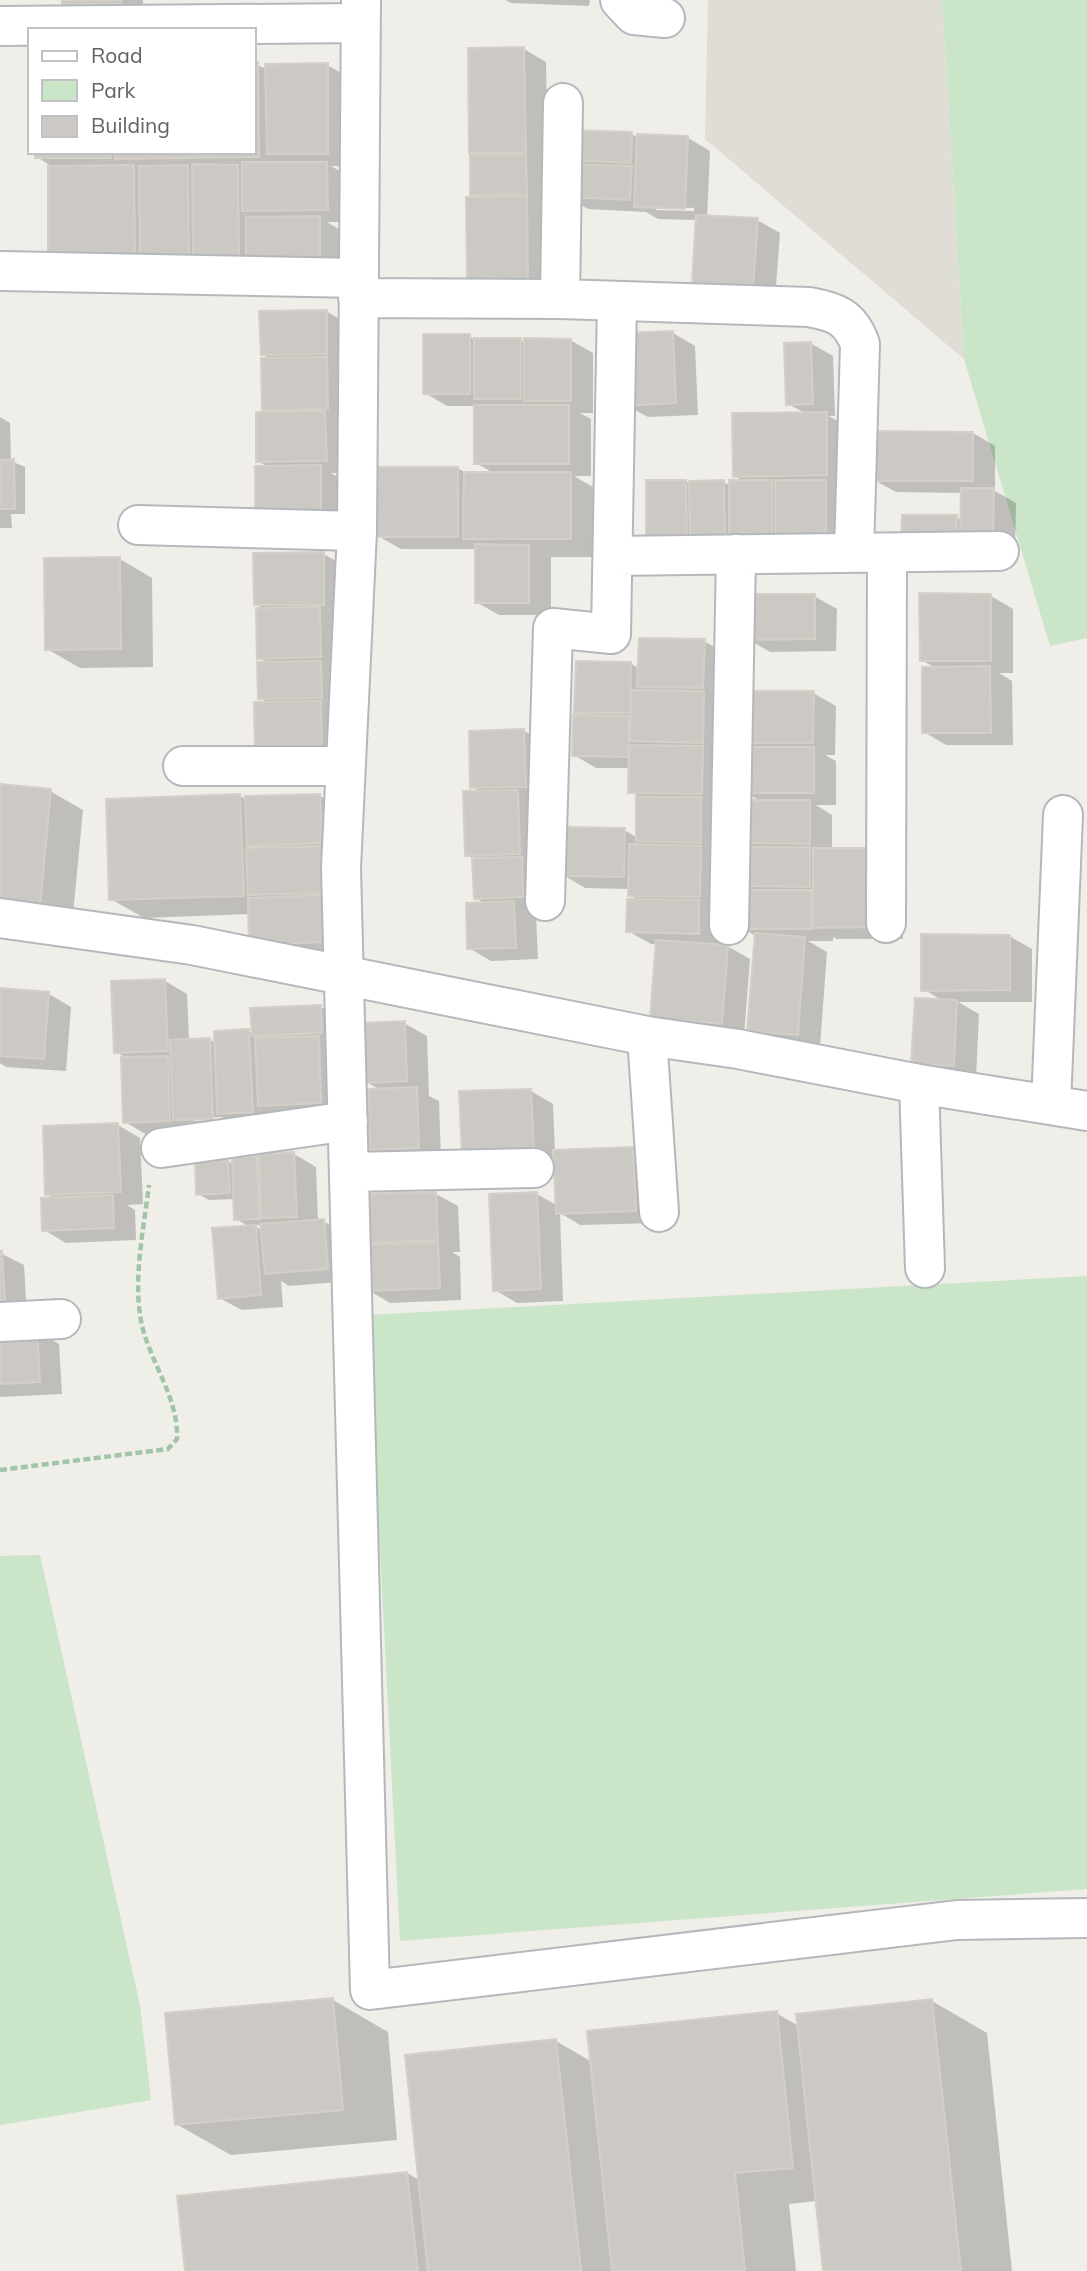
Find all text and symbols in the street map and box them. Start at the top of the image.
legend [28,28,256,154]
text: Road [91,42,142,68]
text: Park [91,77,135,103]
text: Building [91,112,170,138]

